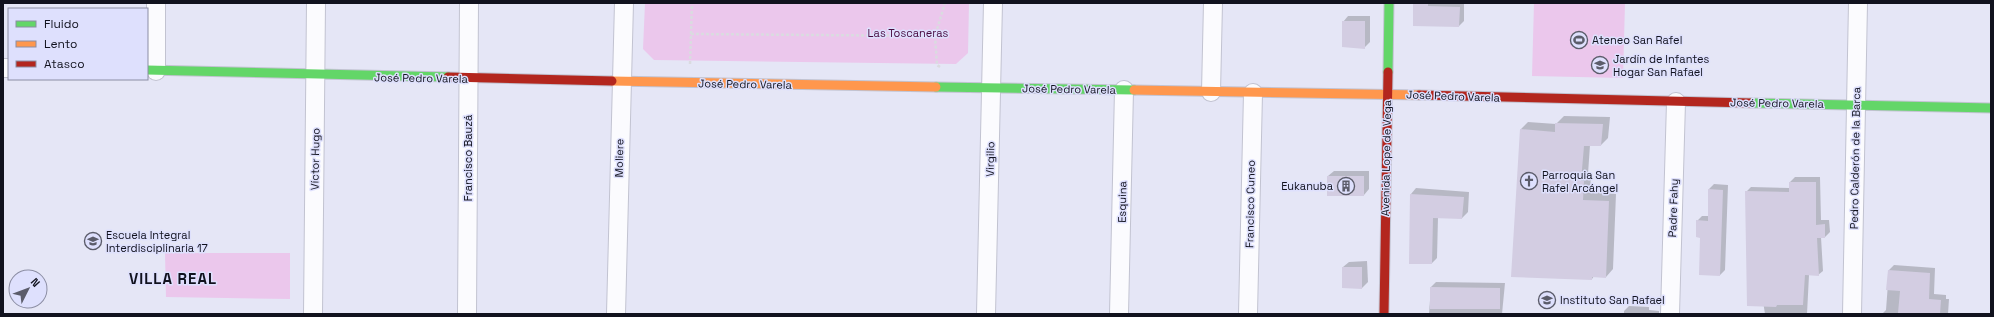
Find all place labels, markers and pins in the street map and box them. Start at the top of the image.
sports icon: Ateneo San Rafel [1569,30,1589,50]
place label: Ateneo San Rafel [1592,33,1682,47]
place label: Jardín de Infantes Hogar San Rafael [1613,52,1710,79]
school or university icon: Jardín de Infantes Hogar San Rafael [1590,55,1610,75]
place label: Parroquia San Rafel Arcángel [1542,168,1618,195]
church icon: Parroquia San Rafel Arcángel [1519,171,1539,191]
building icon: Eukanuba [1336,176,1356,196]
place label: Eukanuba [1281,179,1334,193]
place label: Escuela Integral Interdisciplinaria 17 [106,228,208,255]
school or university icon: Escuela Integral Interdisciplinaria 17 [83,231,103,251]
school or university icon: Instituto San Rafael [1537,290,1557,310]
place label: Instituto San Rafael [1560,293,1665,307]

